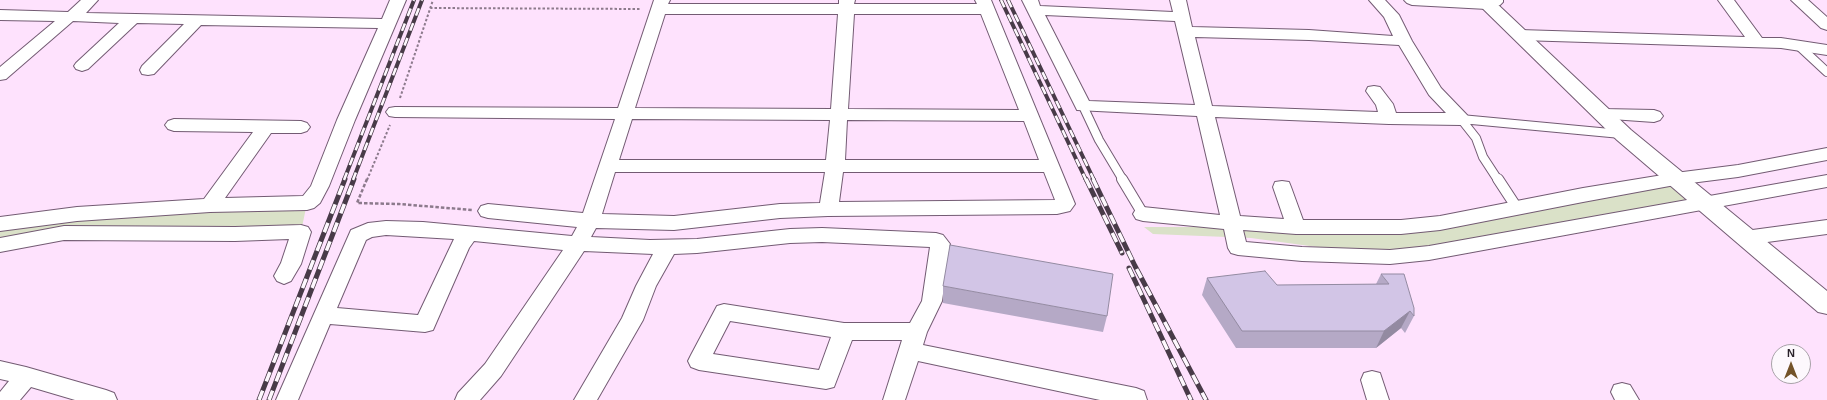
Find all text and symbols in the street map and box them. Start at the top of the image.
north arrow [1771,344,1811,384]
text: N [1787,347,1795,359]

